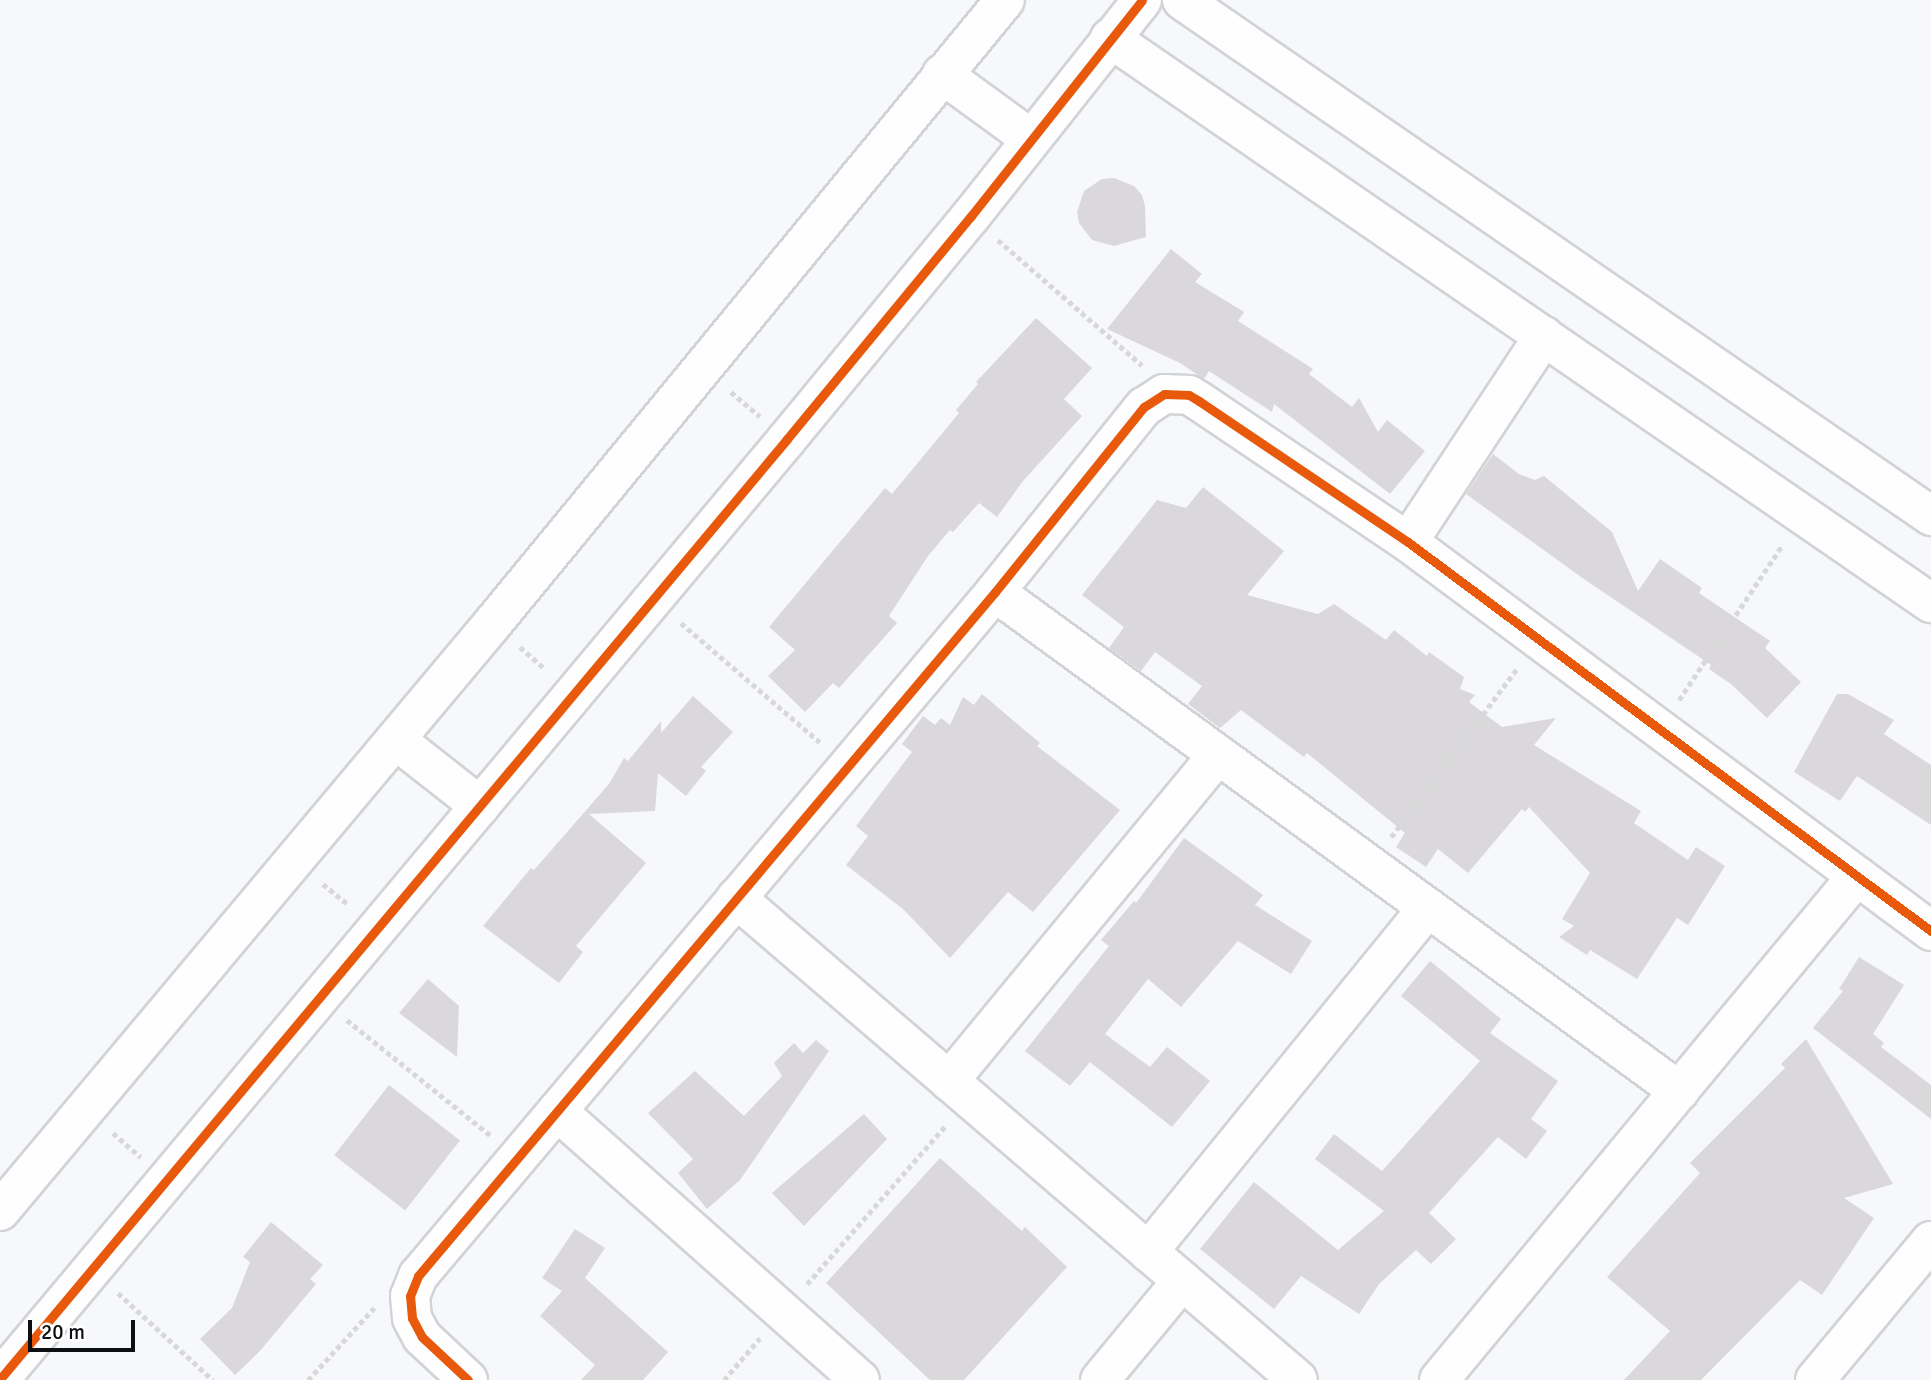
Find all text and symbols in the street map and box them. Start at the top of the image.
scale bar [32,1306,138,1350]
text: 20 m [41,1319,85,1345]

